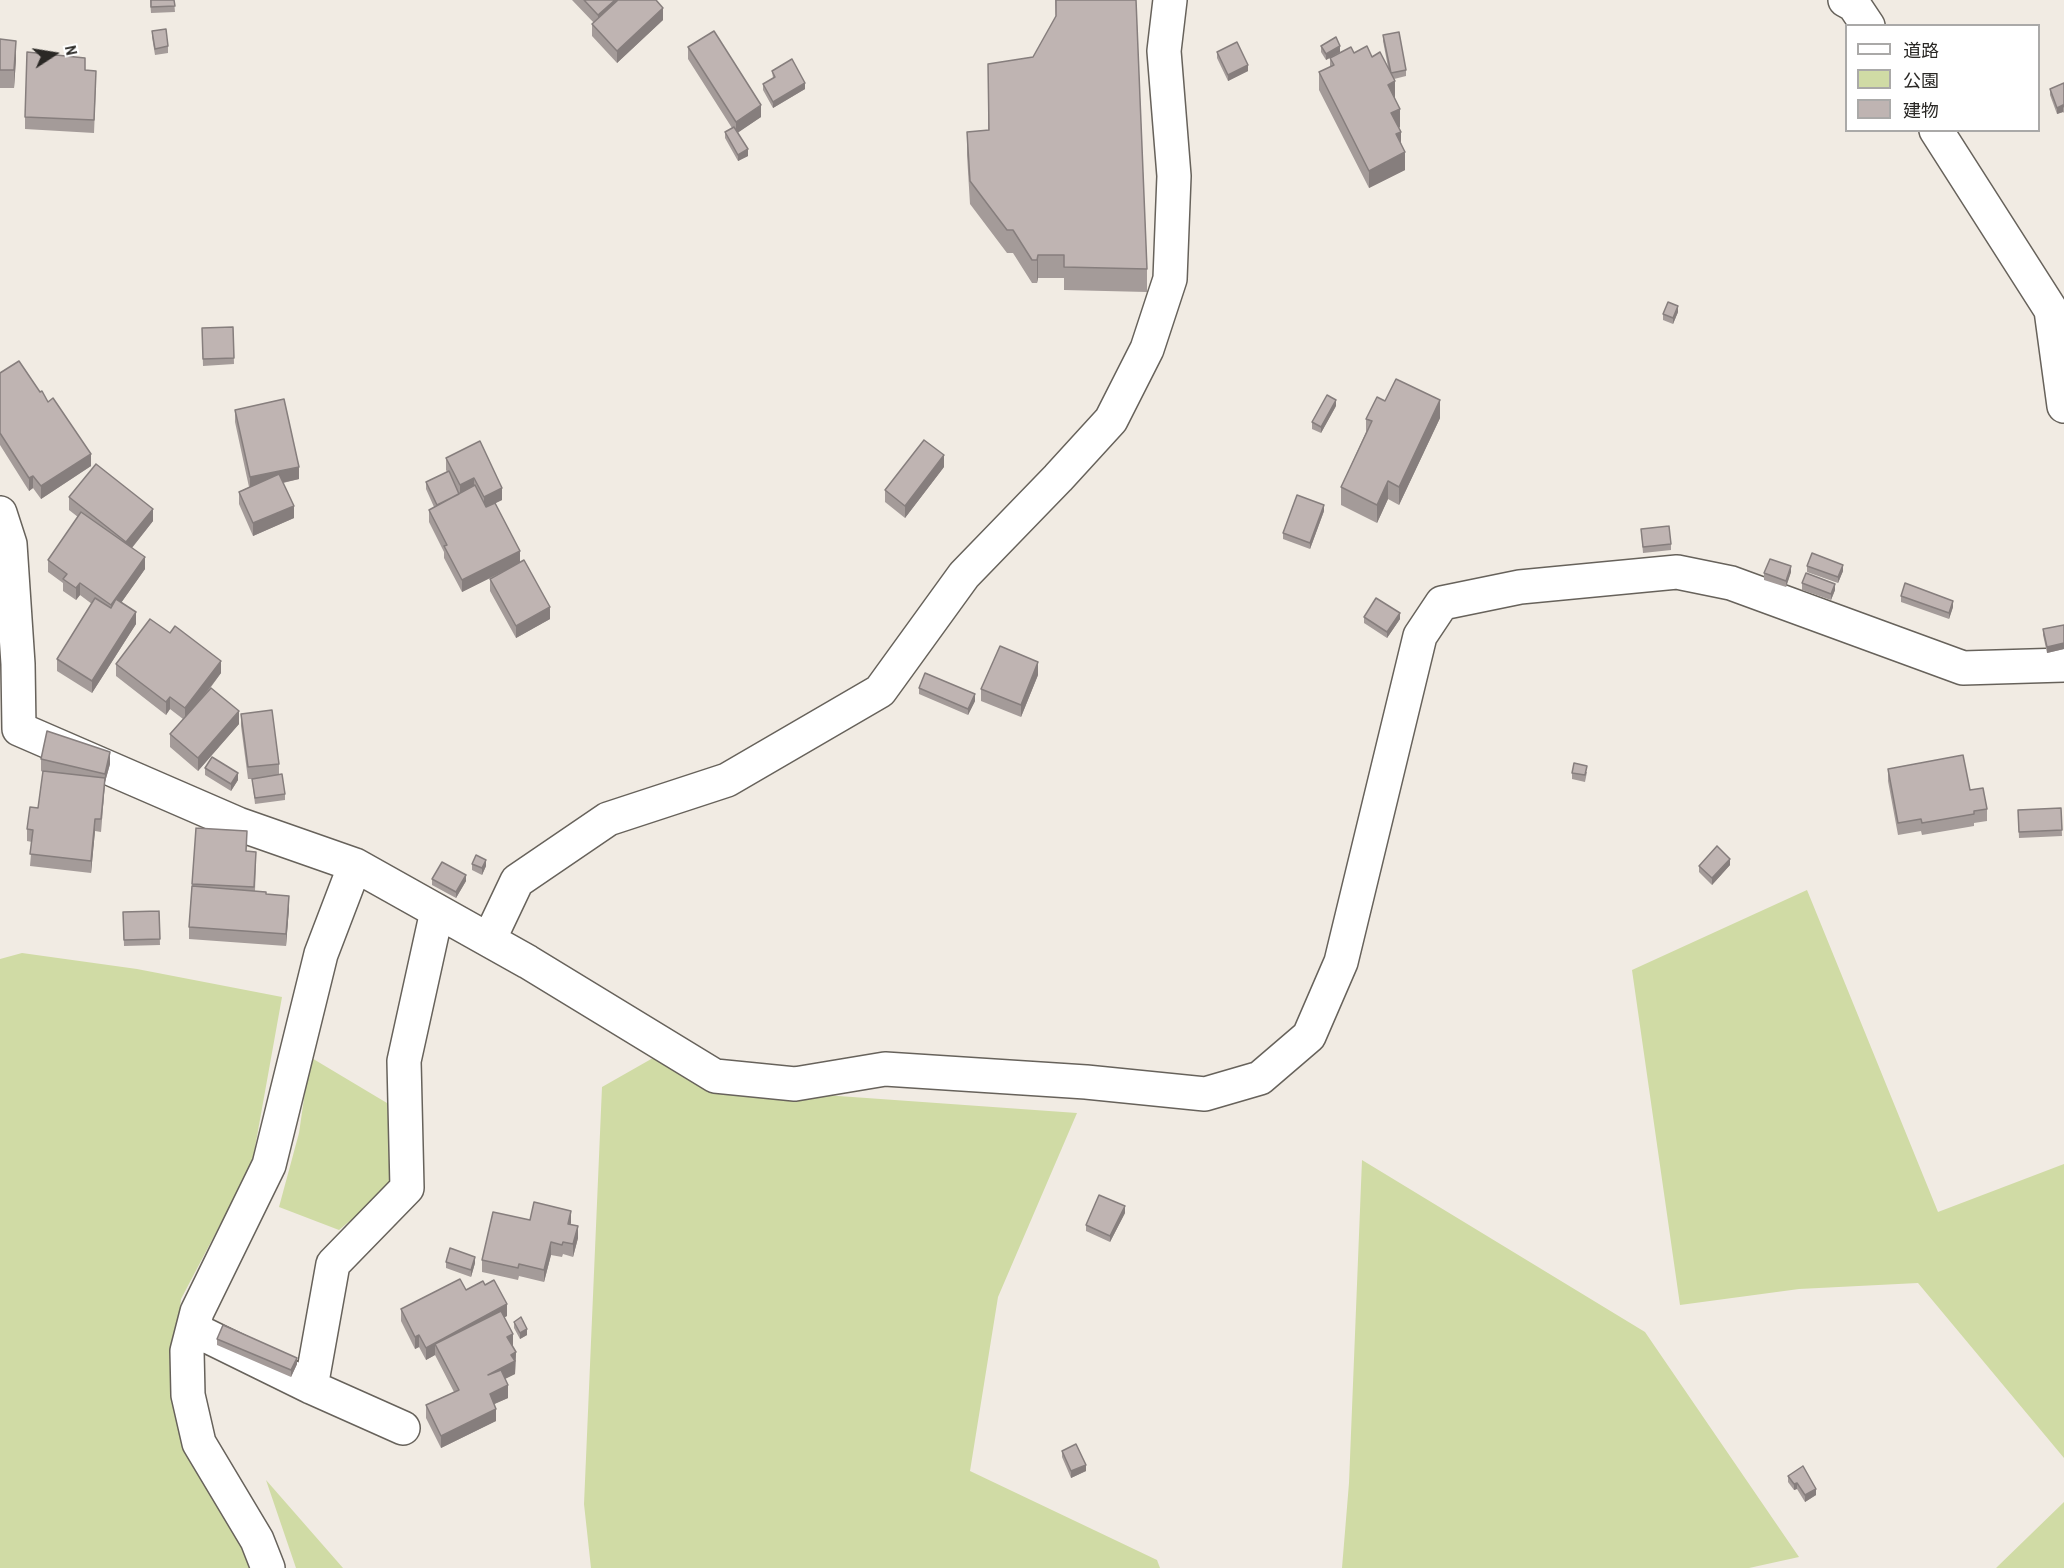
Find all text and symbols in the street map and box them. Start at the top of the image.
north arrow [24,24,84,84]
legend [1845,24,2040,132]
text: 道路 [1903,38,1939,63]
text: N [60,43,83,57]
text: 公園 [1903,68,1939,93]
text: 建物 [1903,98,1939,123]

